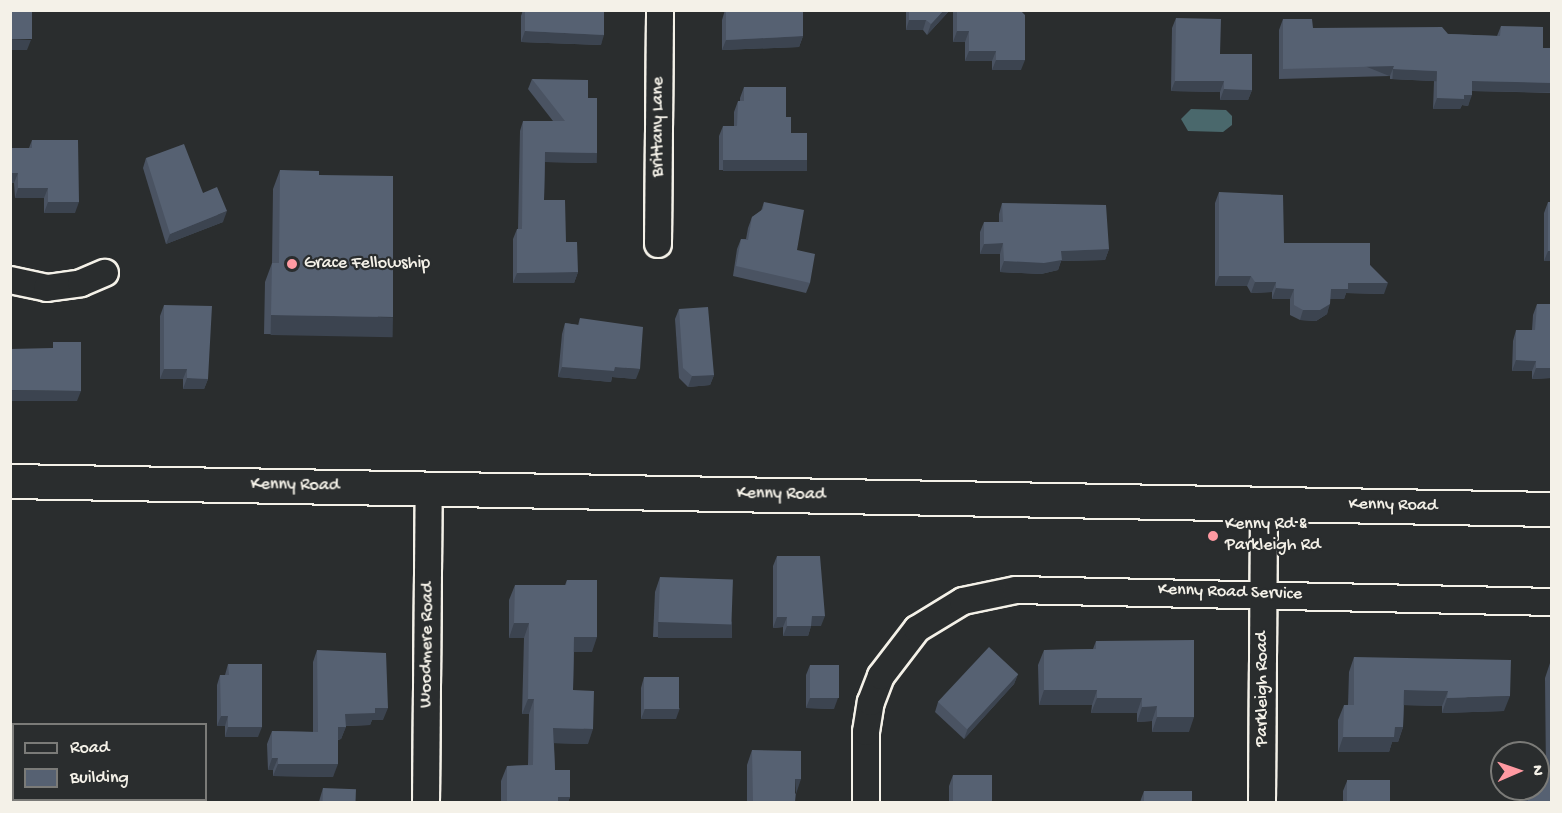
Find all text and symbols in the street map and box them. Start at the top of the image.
street label: Brittany Lane [648,77,670,177]
place label: Grace Fellowship [304,253,430,275]
marker: Grace Fellowship [285,257,299,271]
street label: Kenny Road [250,474,340,498]
street label: Kenny Road [736,483,826,507]
street label: Kenny Road [1348,494,1438,518]
place label: Kenny Rd & Parkleigh Rd [1225,515,1321,558]
marker: Kenny Rd & Parkleigh Rd [1206,529,1220,543]
street label: Kenny Road Service [1158,580,1302,606]
street label: Woodmere Road [416,582,440,708]
street label: Parkleigh Road [1252,632,1274,746]
legend [12,723,207,801]
text: Road [70,738,109,759]
north arrow [1490,741,1550,801]
text: N [1527,765,1546,776]
text: Building [70,768,129,789]

